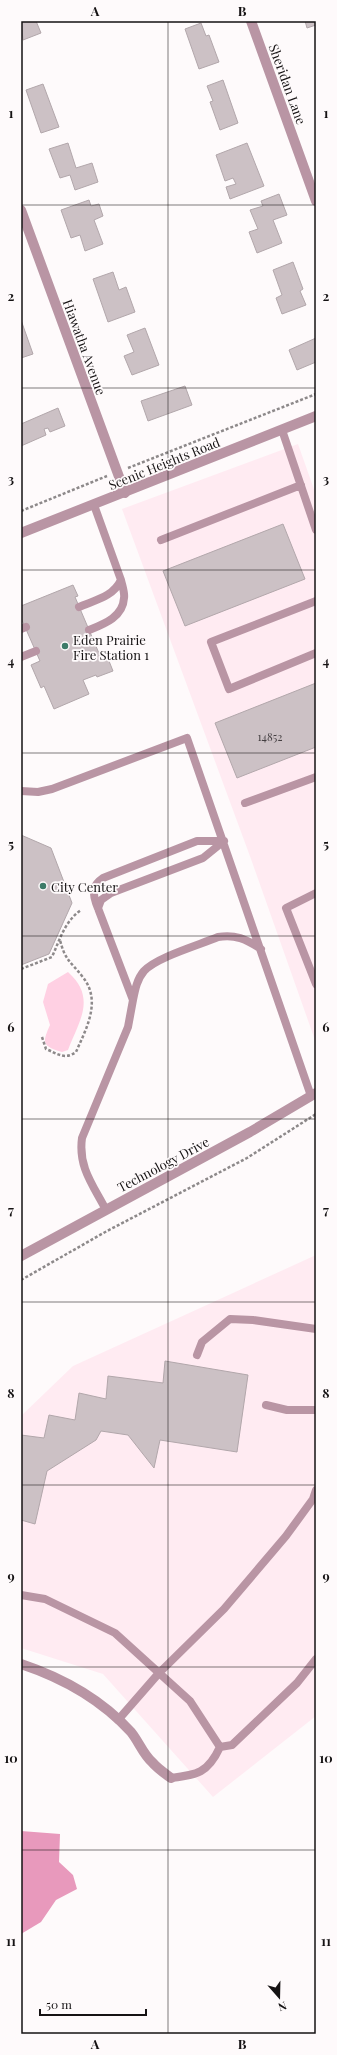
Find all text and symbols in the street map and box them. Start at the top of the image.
text: A [90,2,100,19]
text: B [238,2,247,19]
street label: Sheridan Lane [266,41,311,127]
text: 1 [9,104,14,121]
text: 1 [324,104,329,121]
text: 2 [8,287,15,304]
text: 2 [323,287,330,304]
street label: Hiawatha Avenue [60,297,110,398]
street label: Scenic Heights Road [106,433,223,493]
text: 3 [8,470,14,487]
text: 3 [323,470,329,487]
place label: Eden Prairie Fire Station 1 [73,631,149,663]
marker: Eden Prairie Fire Station 1 [60,641,70,651]
text: 4 [8,652,15,669]
text: 4 [323,652,330,669]
house number: 14852 [257,729,283,744]
text: 5 [8,835,14,852]
text: 5 [323,835,329,852]
place label: City Center [51,878,118,895]
marker: City Center [38,881,48,891]
text: 6 [7,1018,15,1035]
text: 6 [322,1018,330,1035]
street label: Technology Drive [114,1132,212,1195]
text: 7 [8,1201,14,1218]
text: 7 [323,1201,329,1218]
text: 8 [7,1384,15,1401]
text: 8 [322,1384,330,1401]
text: 9 [7,1567,15,1584]
text: 9 [322,1567,330,1584]
text: 10 [4,1749,18,1766]
text: 10 [319,1749,333,1766]
text: 11 [6,1932,16,1949]
text: 11 [321,1932,331,1949]
north arrow [259,1977,299,2017]
scale bar [40,1991,146,2017]
text: 50 m [46,1996,72,2012]
text: N [276,1998,289,2015]
text: A [90,2035,100,2052]
text: B [238,2035,247,2052]

